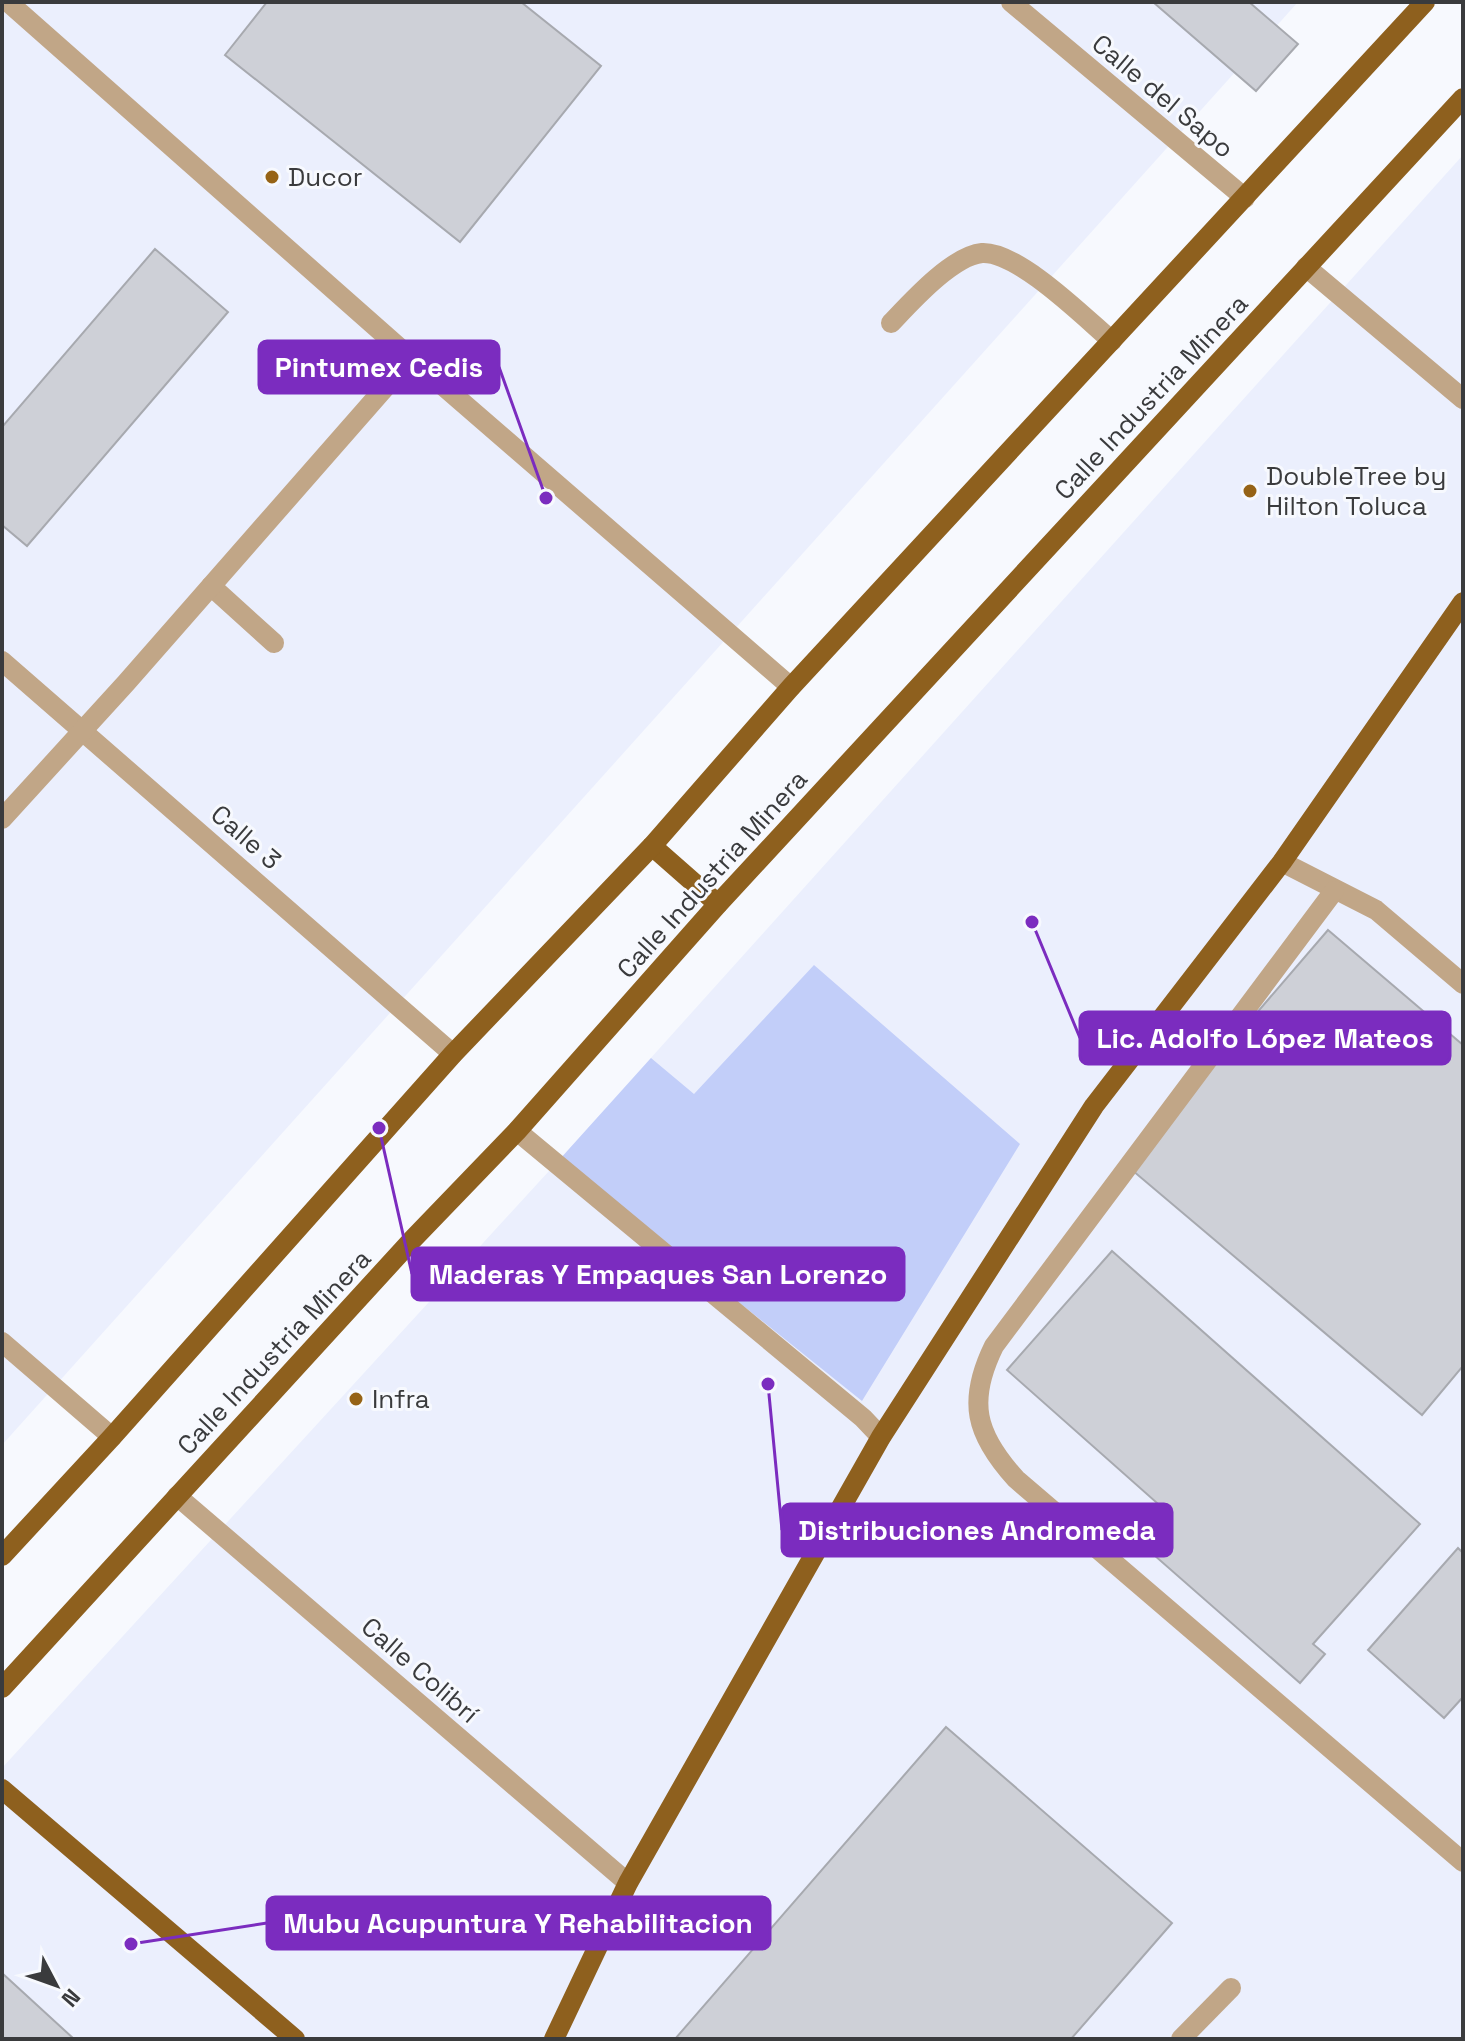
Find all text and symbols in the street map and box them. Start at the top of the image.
street label: Calle del Sapo [1085,27,1241,165]
place label: Ducor [288,160,363,194]
marker: Ducor [263,168,281,186]
street label: Calle Industria Minera [1047,287,1255,507]
callout: Pintumex Cedis [259,341,499,393]
text: Pintumex Cedis [275,349,483,385]
place label: DoubleTree by Hilton Toluca [1266,459,1447,523]
marker: DoubleTree by Hilton Toluca [1241,482,1259,500]
street label: Calle Industria Minera [609,763,815,985]
street label: Calle 3 [204,797,288,877]
callout: Lic. Adolfo López Mateos [1080,1012,1450,1064]
text: Lic. Adolfo López Mateos [1096,1020,1434,1056]
street label: Calle Industria Minera [170,1242,378,1462]
callout: Maderas Y Empaques San Lorenzo [412,1248,904,1300]
text: Maderas Y Empaques San Lorenzo [429,1256,887,1292]
place label: Infra [372,1382,430,1416]
marker: Infra [347,1390,365,1408]
callout: Distribuciones Andromeda [782,1504,1172,1556]
text: Distribuciones Andromeda [798,1512,1156,1548]
street label: Calle Colibrí [354,1610,486,1731]
callout: Mubu Acupuntura Y Rehabilitacion [267,1897,770,1949]
text: Mubu Acupuntura Y Rehabilitacion [283,1905,753,1941]
north arrow [16,1945,96,2025]
text: N [56,1983,86,2013]

